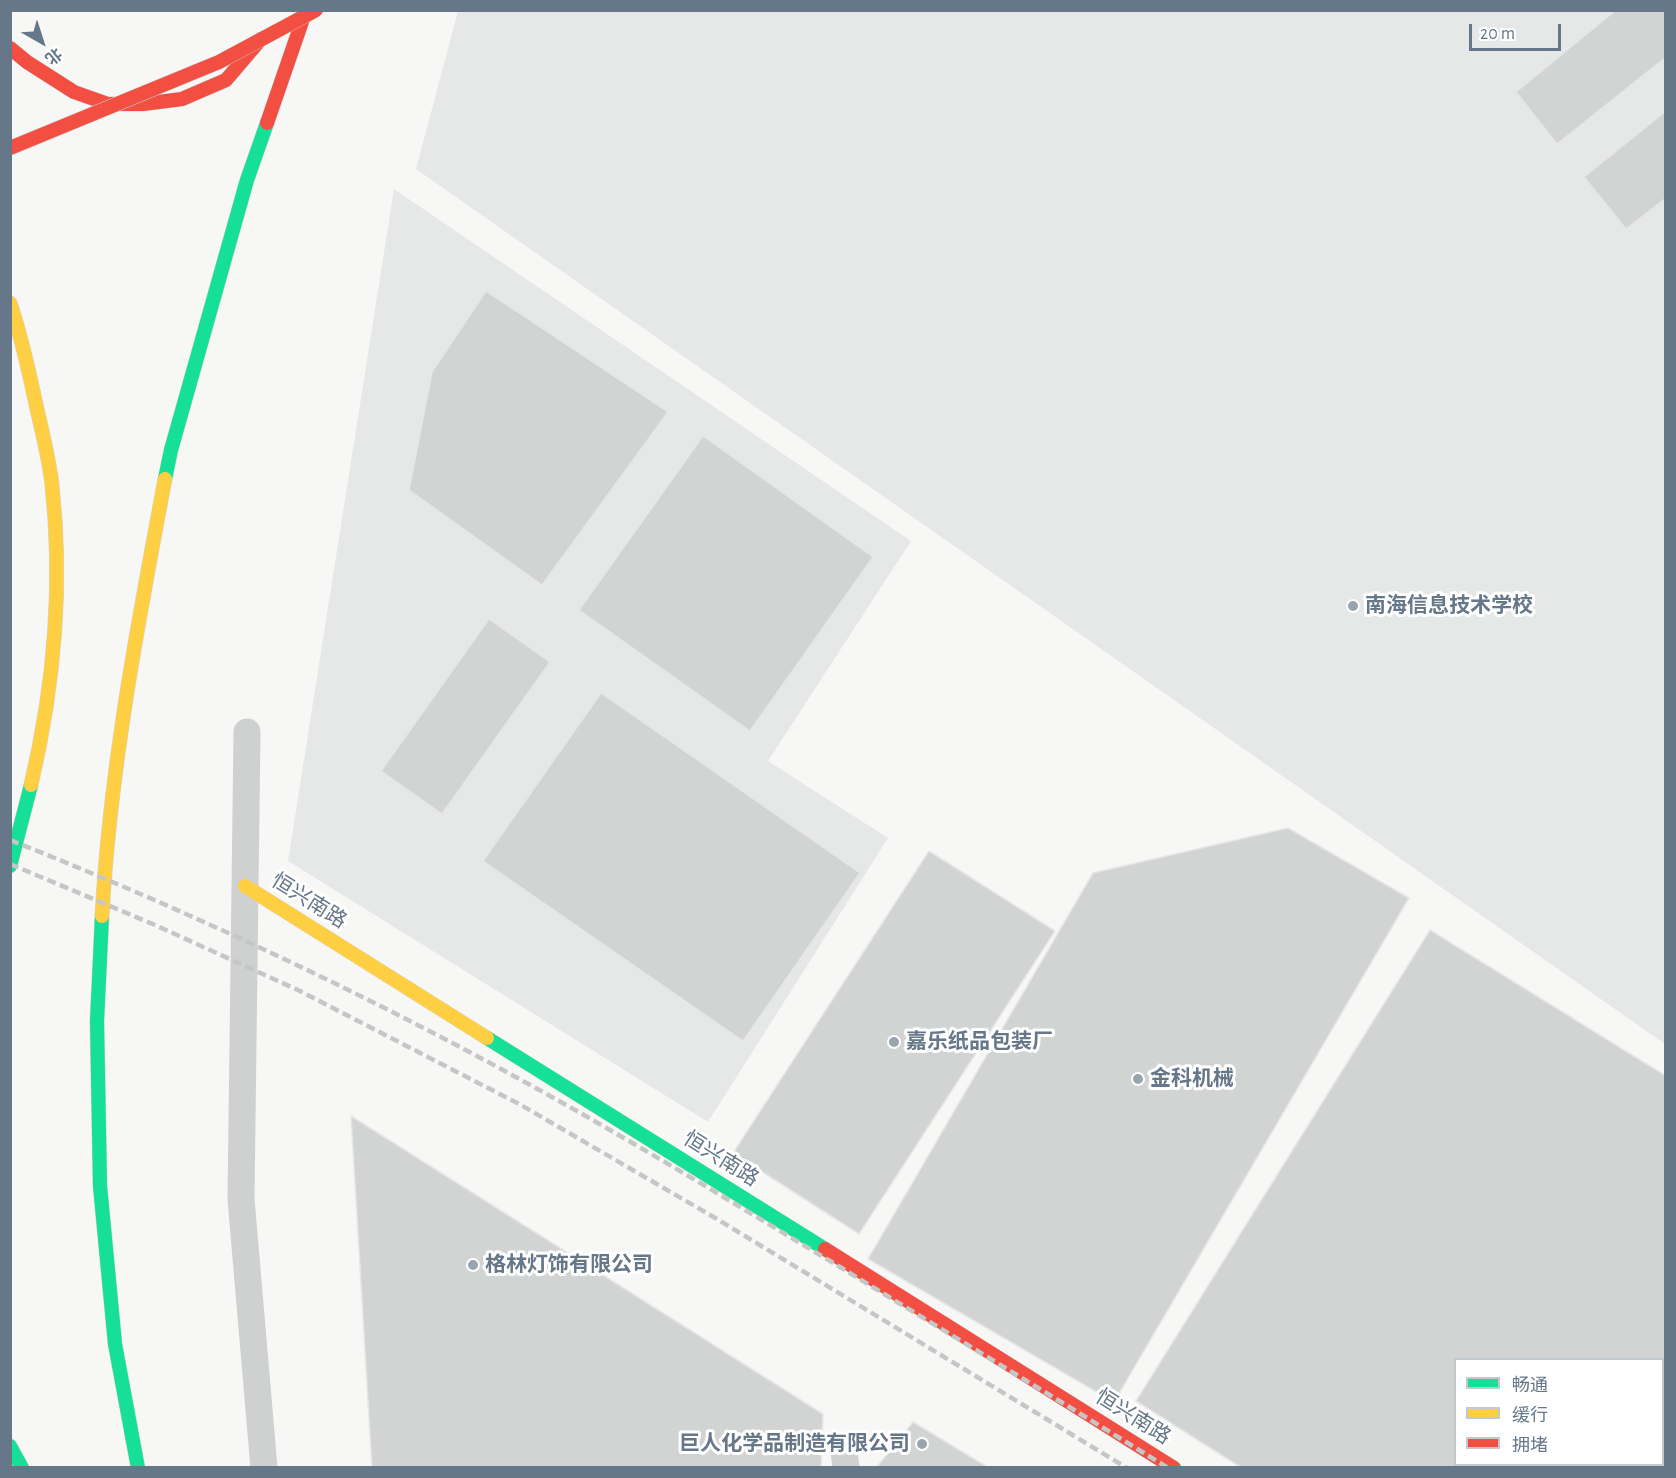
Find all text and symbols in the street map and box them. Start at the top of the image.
north arrow [12,12,72,72]
scale bar [1472,12,1564,50]
text: 20 m [1480,25,1515,43]
text: 北 [42,45,65,67]
place label: 南海信息技术学校 [1365,593,1533,619]
marker: 南海信息技术学校 [1346,599,1360,613]
street label: 恒兴南路 [267,868,351,934]
place label: 嘉乐纸品包装厂 [906,1029,1053,1055]
marker: 嘉乐纸品包装厂 [887,1035,901,1049]
place label: 金科机械 [1150,1066,1234,1092]
marker: 金科机械 [1131,1072,1145,1086]
street label: 恒兴南路 [679,1126,763,1192]
place label: 格林灯饰有限公司 [485,1252,653,1278]
marker: 格林灯饰有限公司 [466,1258,480,1272]
legend [1454,1358,1664,1466]
text: 畅通 [1512,1377,1548,1395]
street label: 恒兴南路 [1091,1384,1175,1450]
text: 缓行 [1512,1407,1548,1425]
place label: 巨人化学品制造有限公司 [679,1431,910,1457]
marker: 巨人化学品制造有限公司 [915,1437,929,1451]
text: 拥堵 [1512,1437,1548,1455]

